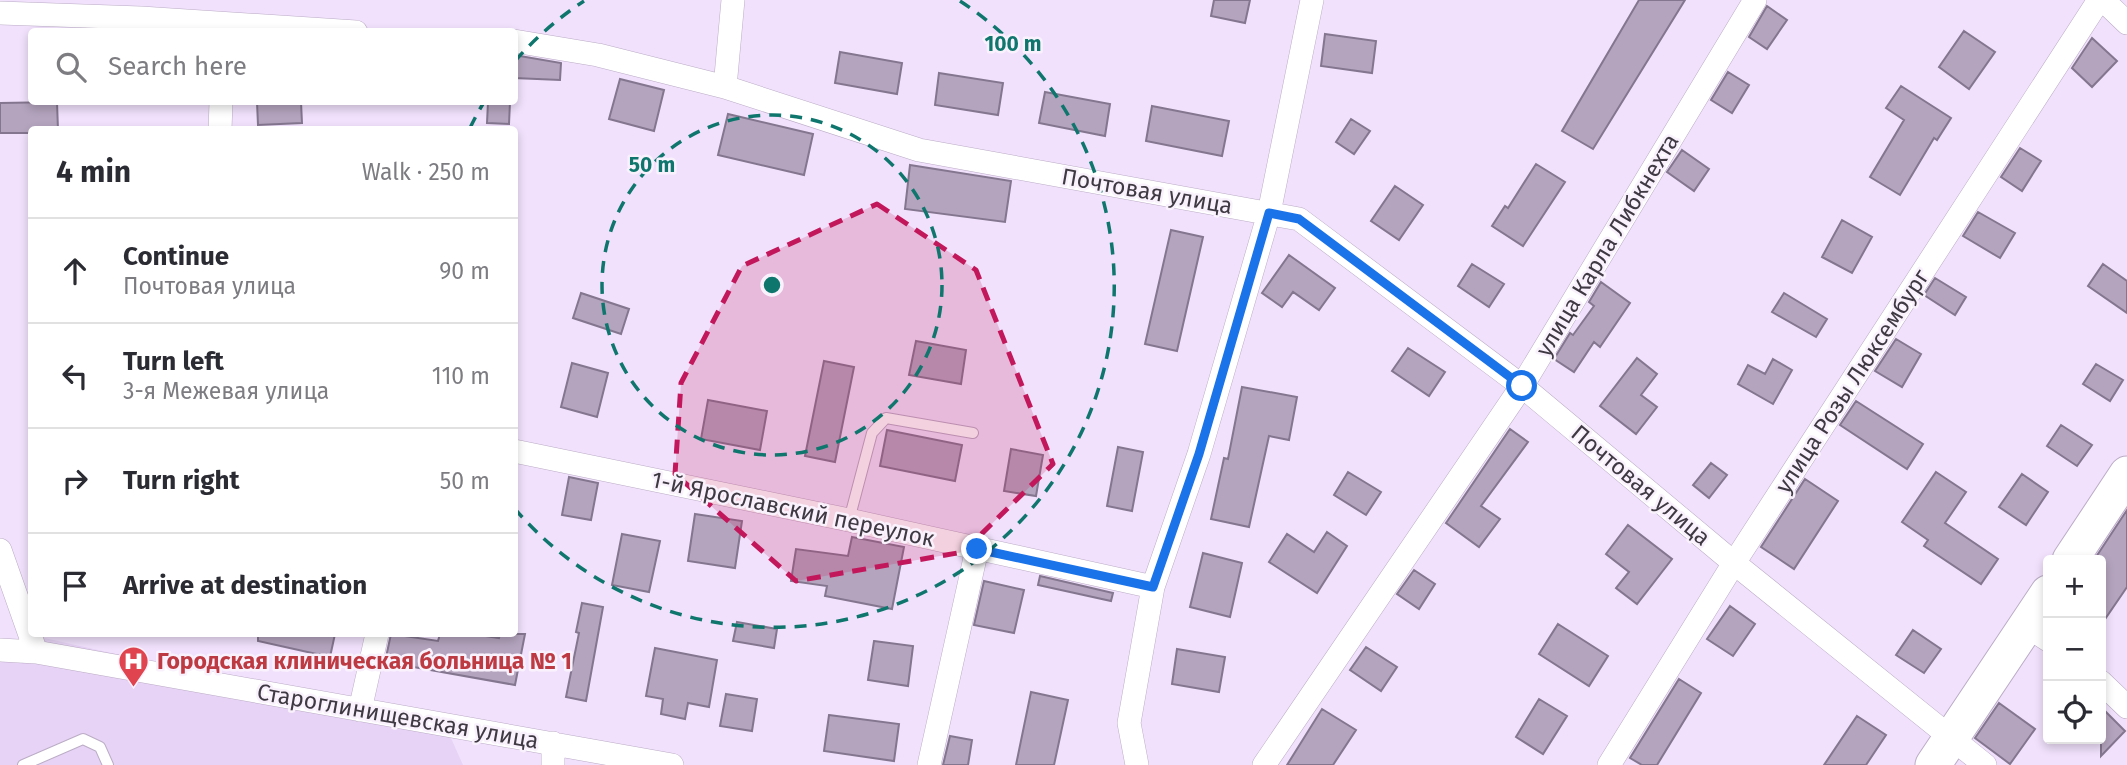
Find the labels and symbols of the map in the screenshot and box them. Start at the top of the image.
text: 100 m [984,31,1042,57]
street label: улица Карла Либкнехта [1529,129,1685,361]
text: 50 m [629,152,675,178]
street label: Почтовая улица [1059,162,1235,220]
street label: улица Розы Люксембург [1769,264,1935,498]
centre of rings [760,273,784,297]
route start [1506,370,1537,401]
street label: Почтовая улица [1566,419,1716,551]
street label: 1-й Ярославский переулок [649,465,937,553]
route end [961,533,992,564]
hospital icon: Городская клиническая больница № 1 [117,644,151,688]
place label: Городская клиническая больница № 1 [157,647,572,675]
street label: Староглинищевская улица [255,677,541,755]

